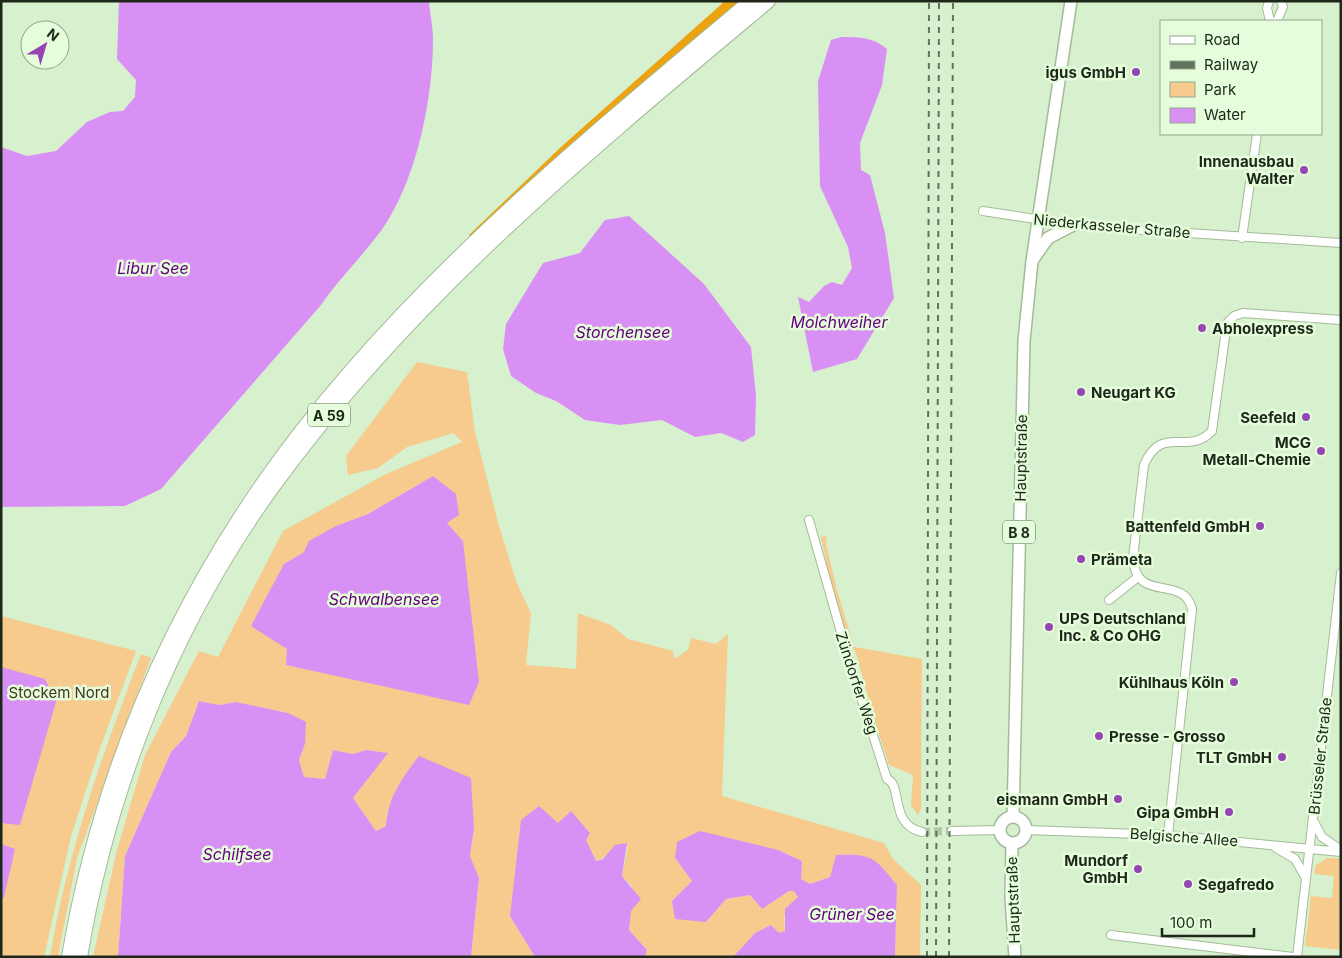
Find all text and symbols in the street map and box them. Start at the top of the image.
north arrow [20,20,70,70]
legend [1160,20,1322,135]
text: N [44,24,63,44]
text: Road [1204,30,1240,49]
text: Railway [1204,55,1259,74]
place label: igus GmbH [1046,63,1126,82]
marker: igus GmbH [1130,66,1142,78]
text: Park [1204,80,1237,99]
text: Water [1204,105,1246,124]
place label: Innenausbau Walter [1199,152,1294,188]
marker: Innenausbau Walter [1298,164,1310,176]
street label: Niederkasseler Straße [1033,210,1191,242]
water label: Libur See [117,258,189,278]
water label: Molchweiher [790,312,889,332]
place label: Abholexpress [1212,319,1314,338]
water label: Storchensee [576,322,670,342]
marker: Abholexpress [1196,322,1208,334]
place label: Neugart KG [1091,383,1176,402]
marker: Neugart KG [1075,386,1087,398]
road number: A 59 [308,404,350,426]
place label: Seefeld [1240,408,1296,427]
marker: Seefeld [1300,411,1312,423]
street label: Hauptstraße [1011,414,1031,502]
place label: MCG Metall-Chemie [1203,433,1311,469]
marker: MCG Metall-Chemie [1315,445,1327,457]
place label: Battenfeld GmbH [1126,517,1250,536]
road number: B 8 [1003,520,1035,544]
marker: Battenfeld GmbH [1254,520,1266,532]
place label: Prämeta [1091,550,1152,569]
marker: Prämeta [1075,553,1087,565]
water label: Schwalbensee [329,589,439,609]
place label: UPS Deutschland Inc. & Co OHG [1059,609,1186,645]
marker: UPS Deutschland Inc. & Co OHG [1043,621,1055,633]
street label: Zündorfer Weg [831,629,883,737]
place label: Kühlhaus Köln [1119,673,1224,692]
marker: Kühlhaus Köln [1228,676,1240,688]
park label: Stockem Nord [9,683,109,702]
street label: Brüsseler Straße [1304,696,1336,816]
place label: Presse - Grosso [1109,727,1225,746]
marker: Presse - Grosso [1093,730,1105,742]
place label: TLT GmbH [1196,748,1272,767]
marker: TLT GmbH [1276,751,1288,763]
place label: eismann GmbH [996,790,1108,809]
marker: eismann GmbH [1112,793,1124,805]
place label: Gipa GmbH [1136,803,1219,822]
marker: Gipa GmbH [1223,806,1235,818]
street label: Belgische Allee [1129,824,1239,850]
water label: Schilfsee [202,844,272,864]
place label: Mundorf GmbH [1064,851,1128,887]
street label: Hauptstraße [1002,856,1024,944]
marker: Mundorf GmbH [1132,863,1144,875]
place label: Segafredo [1198,875,1274,894]
marker: Segafredo [1182,878,1194,890]
water label: Grüner See [809,904,895,924]
scale bar [1162,906,1254,938]
text: 100 m [1170,913,1212,932]

